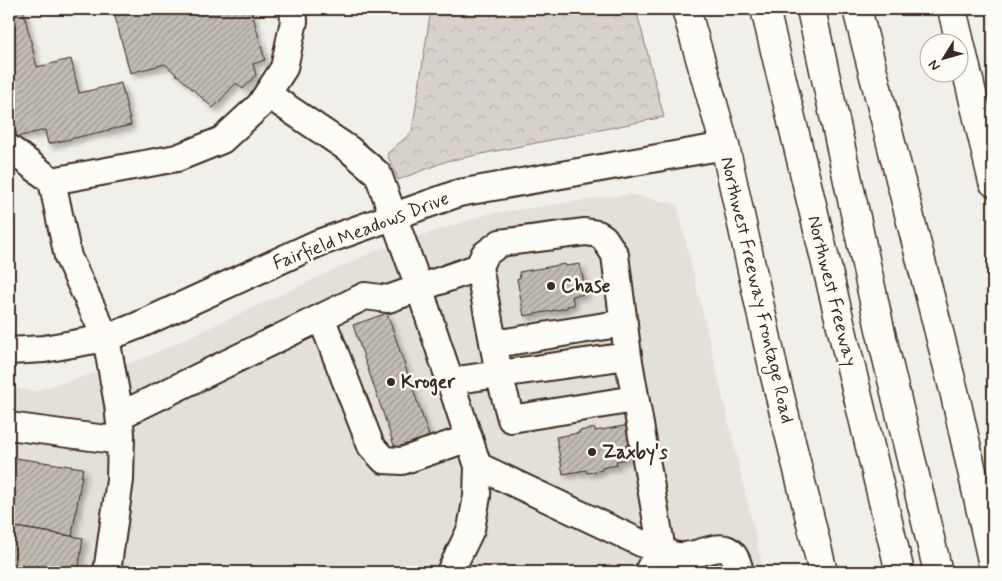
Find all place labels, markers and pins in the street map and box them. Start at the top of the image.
place label: Chase [561,274,610,299]
marker: Chase [545,280,557,292]
place label: Kroger [401,370,456,396]
marker: Kroger [385,376,397,388]
place label: Zaxby's [602,440,668,466]
marker: Zaxby's [586,446,598,458]

